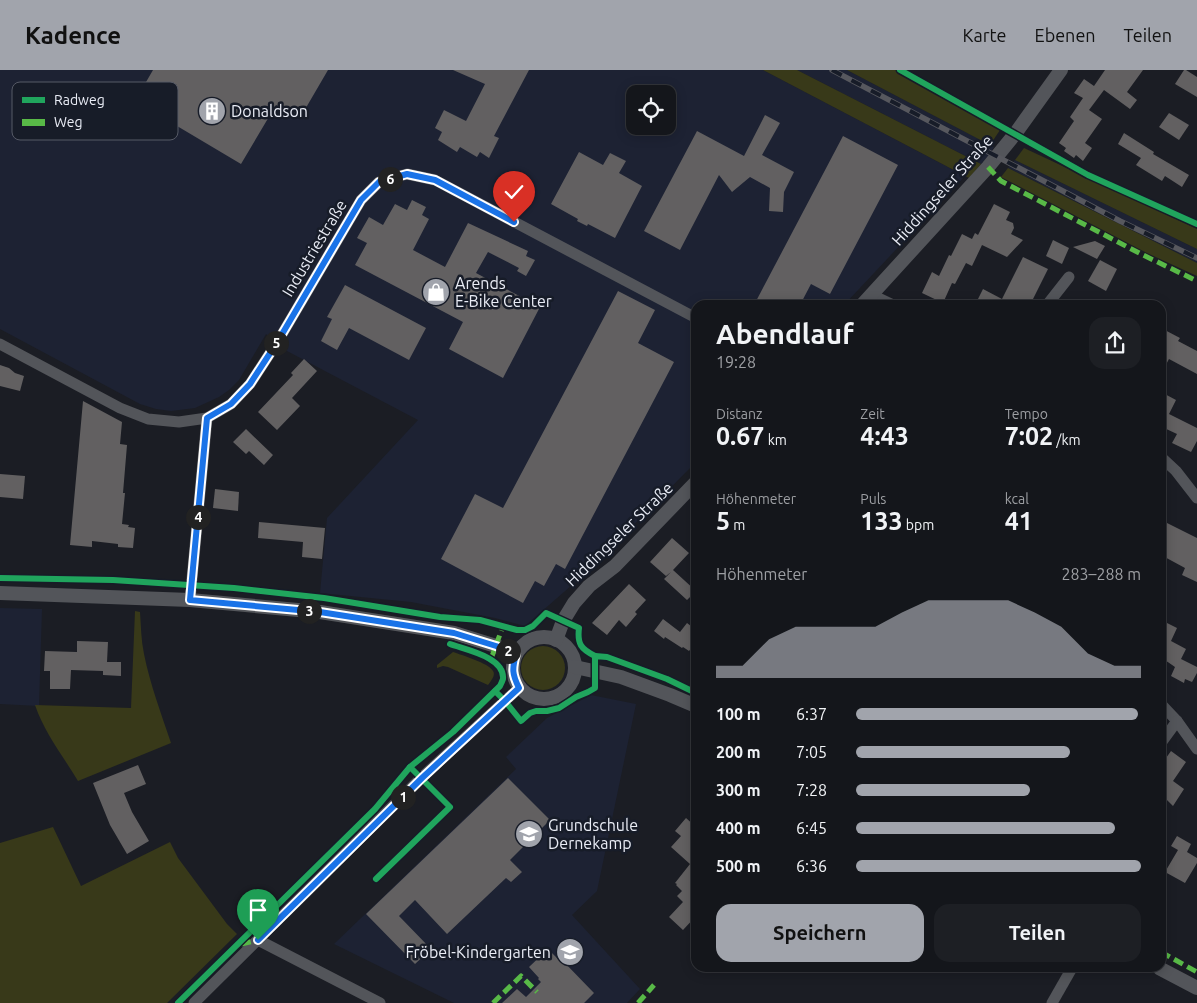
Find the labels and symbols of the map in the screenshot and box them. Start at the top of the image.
legend [12,82,178,140]
text: Radweg [54,92,105,108]
building icon: Donaldson [197,96,227,126]
place label: Donaldson [231,102,308,120]
text: Weg [54,114,83,130]
street label: Hiddingseler Straße [888,131,996,249]
pin: 6 [378,166,402,192]
pin [493,171,535,222]
street label: Industriestraße [278,196,350,300]
place label: Arends E-Bike Center [455,274,552,310]
shop icon: Arends E-Bike Center [421,277,451,307]
pin: 5 [264,330,288,356]
street label: Hiddingseler Straße [562,478,676,590]
pin: 4 [186,504,210,530]
pin: 3 [296,598,322,624]
pin: 2 [496,638,520,664]
pin: 1 [390,784,416,810]
place label: Grundschule Dernekamp [548,816,638,852]
school or university icon: Grundschule Dernekamp [514,819,544,849]
pin [237,889,279,940]
school or university icon: Fröbel-Kindergarten [555,937,585,967]
place label: Fröbel-Kindergarten [405,943,551,961]

